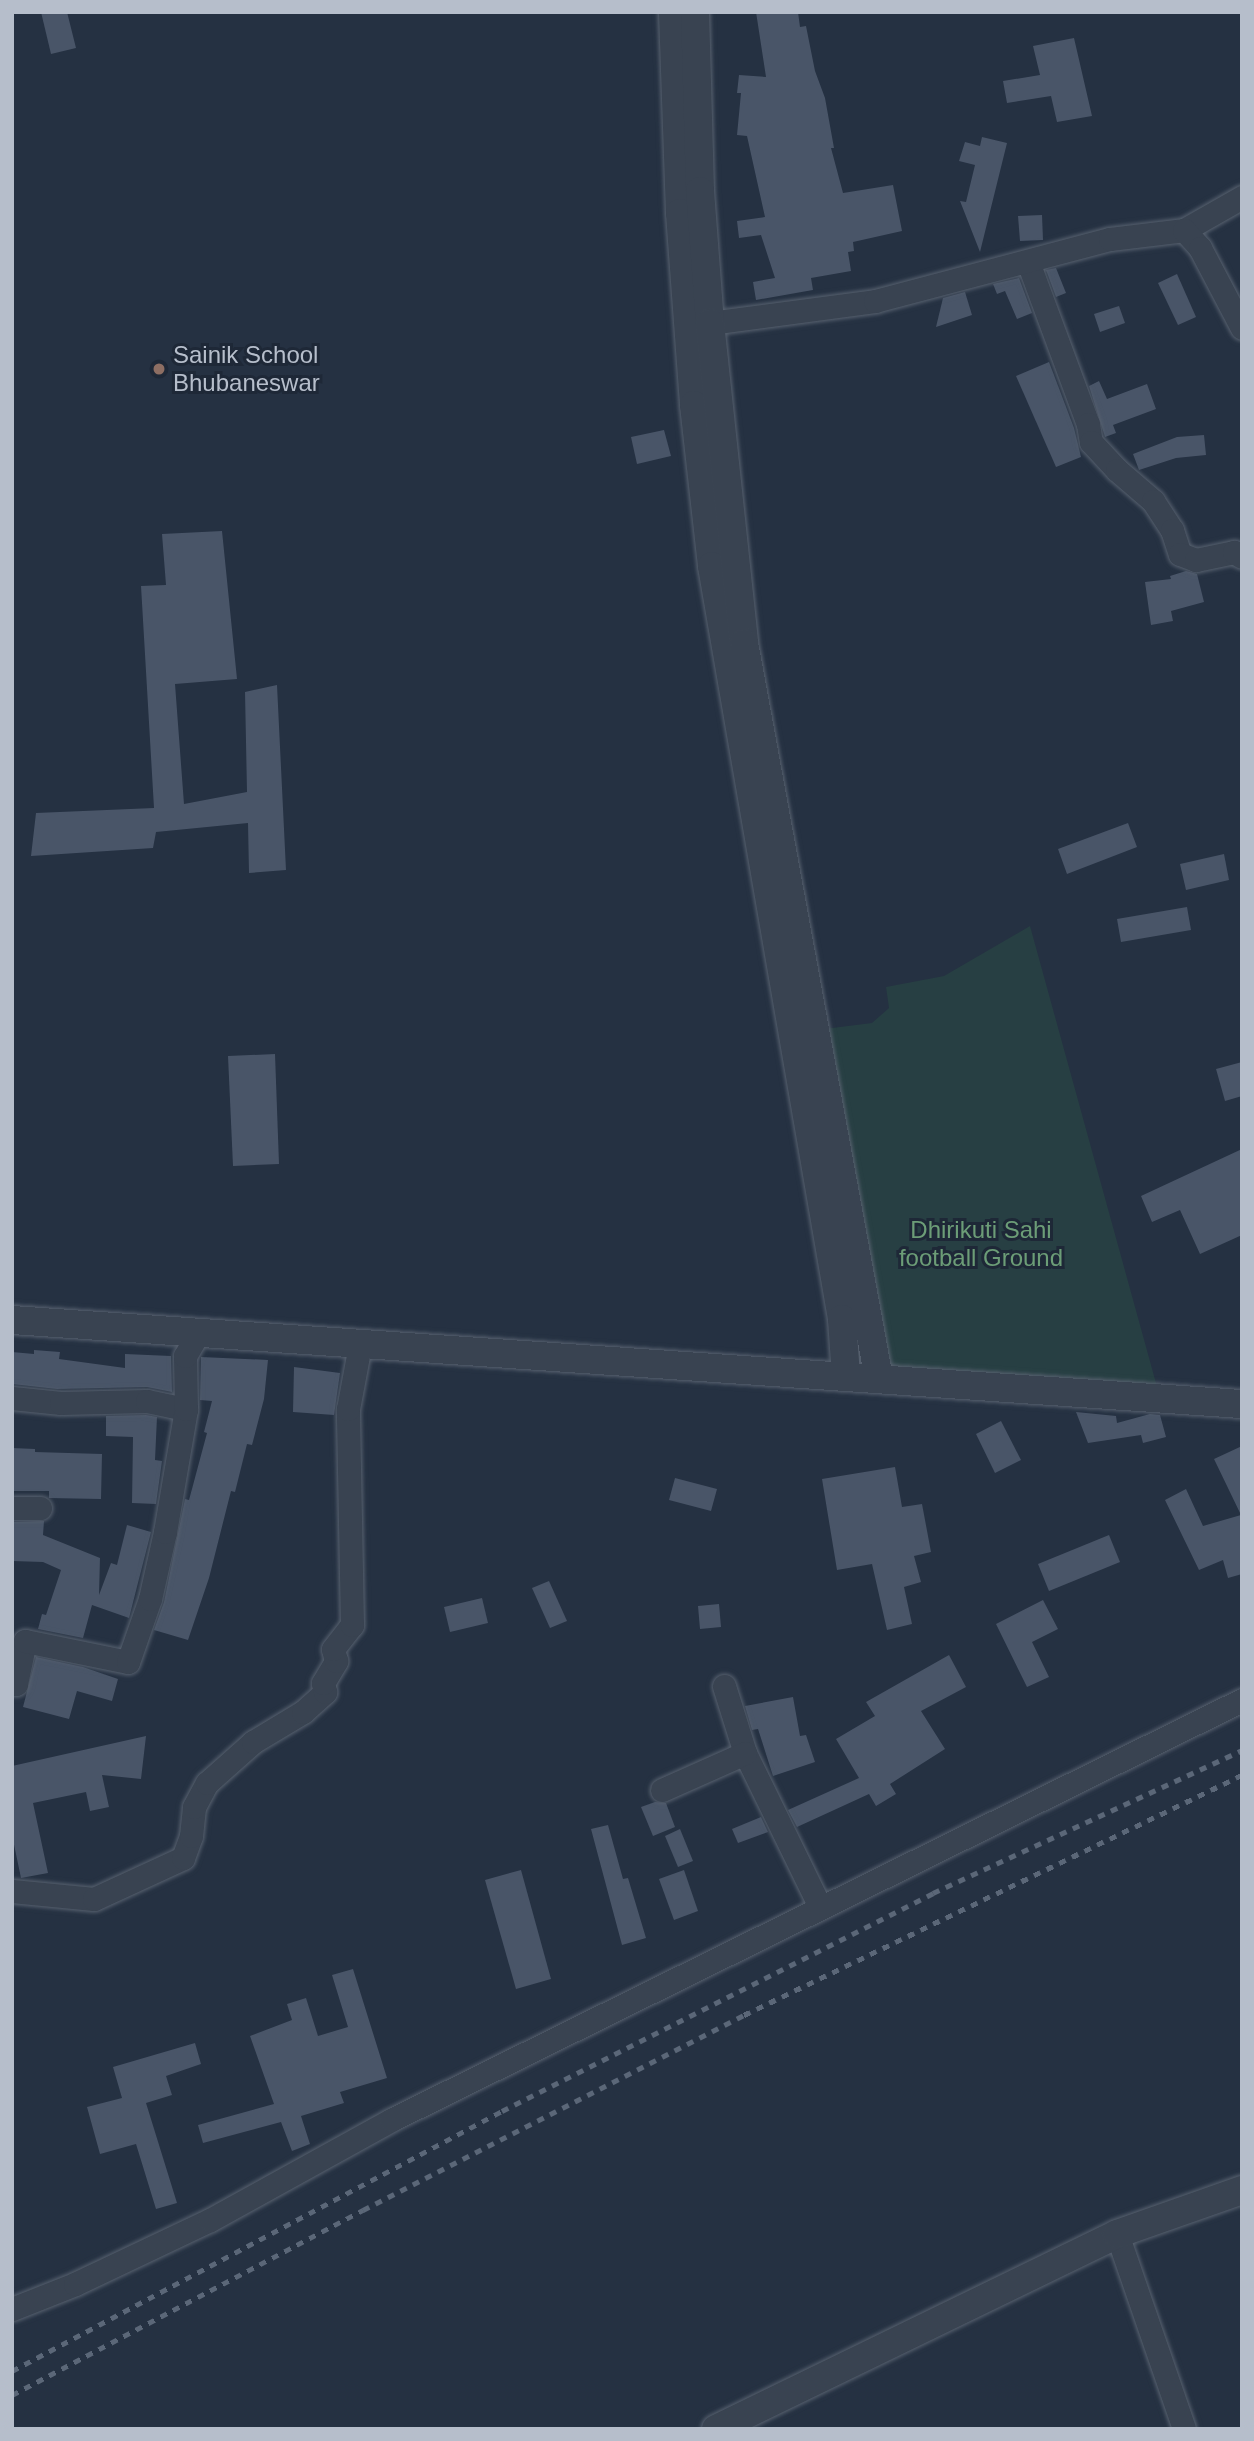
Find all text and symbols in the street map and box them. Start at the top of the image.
place label: Sainik School Bhubaneswar [173,341,320,397]
marker: Sainik School Bhubaneswar [151,361,167,377]
park label: Dhirikuti Sahi football Ground [899,1216,1063,1272]

